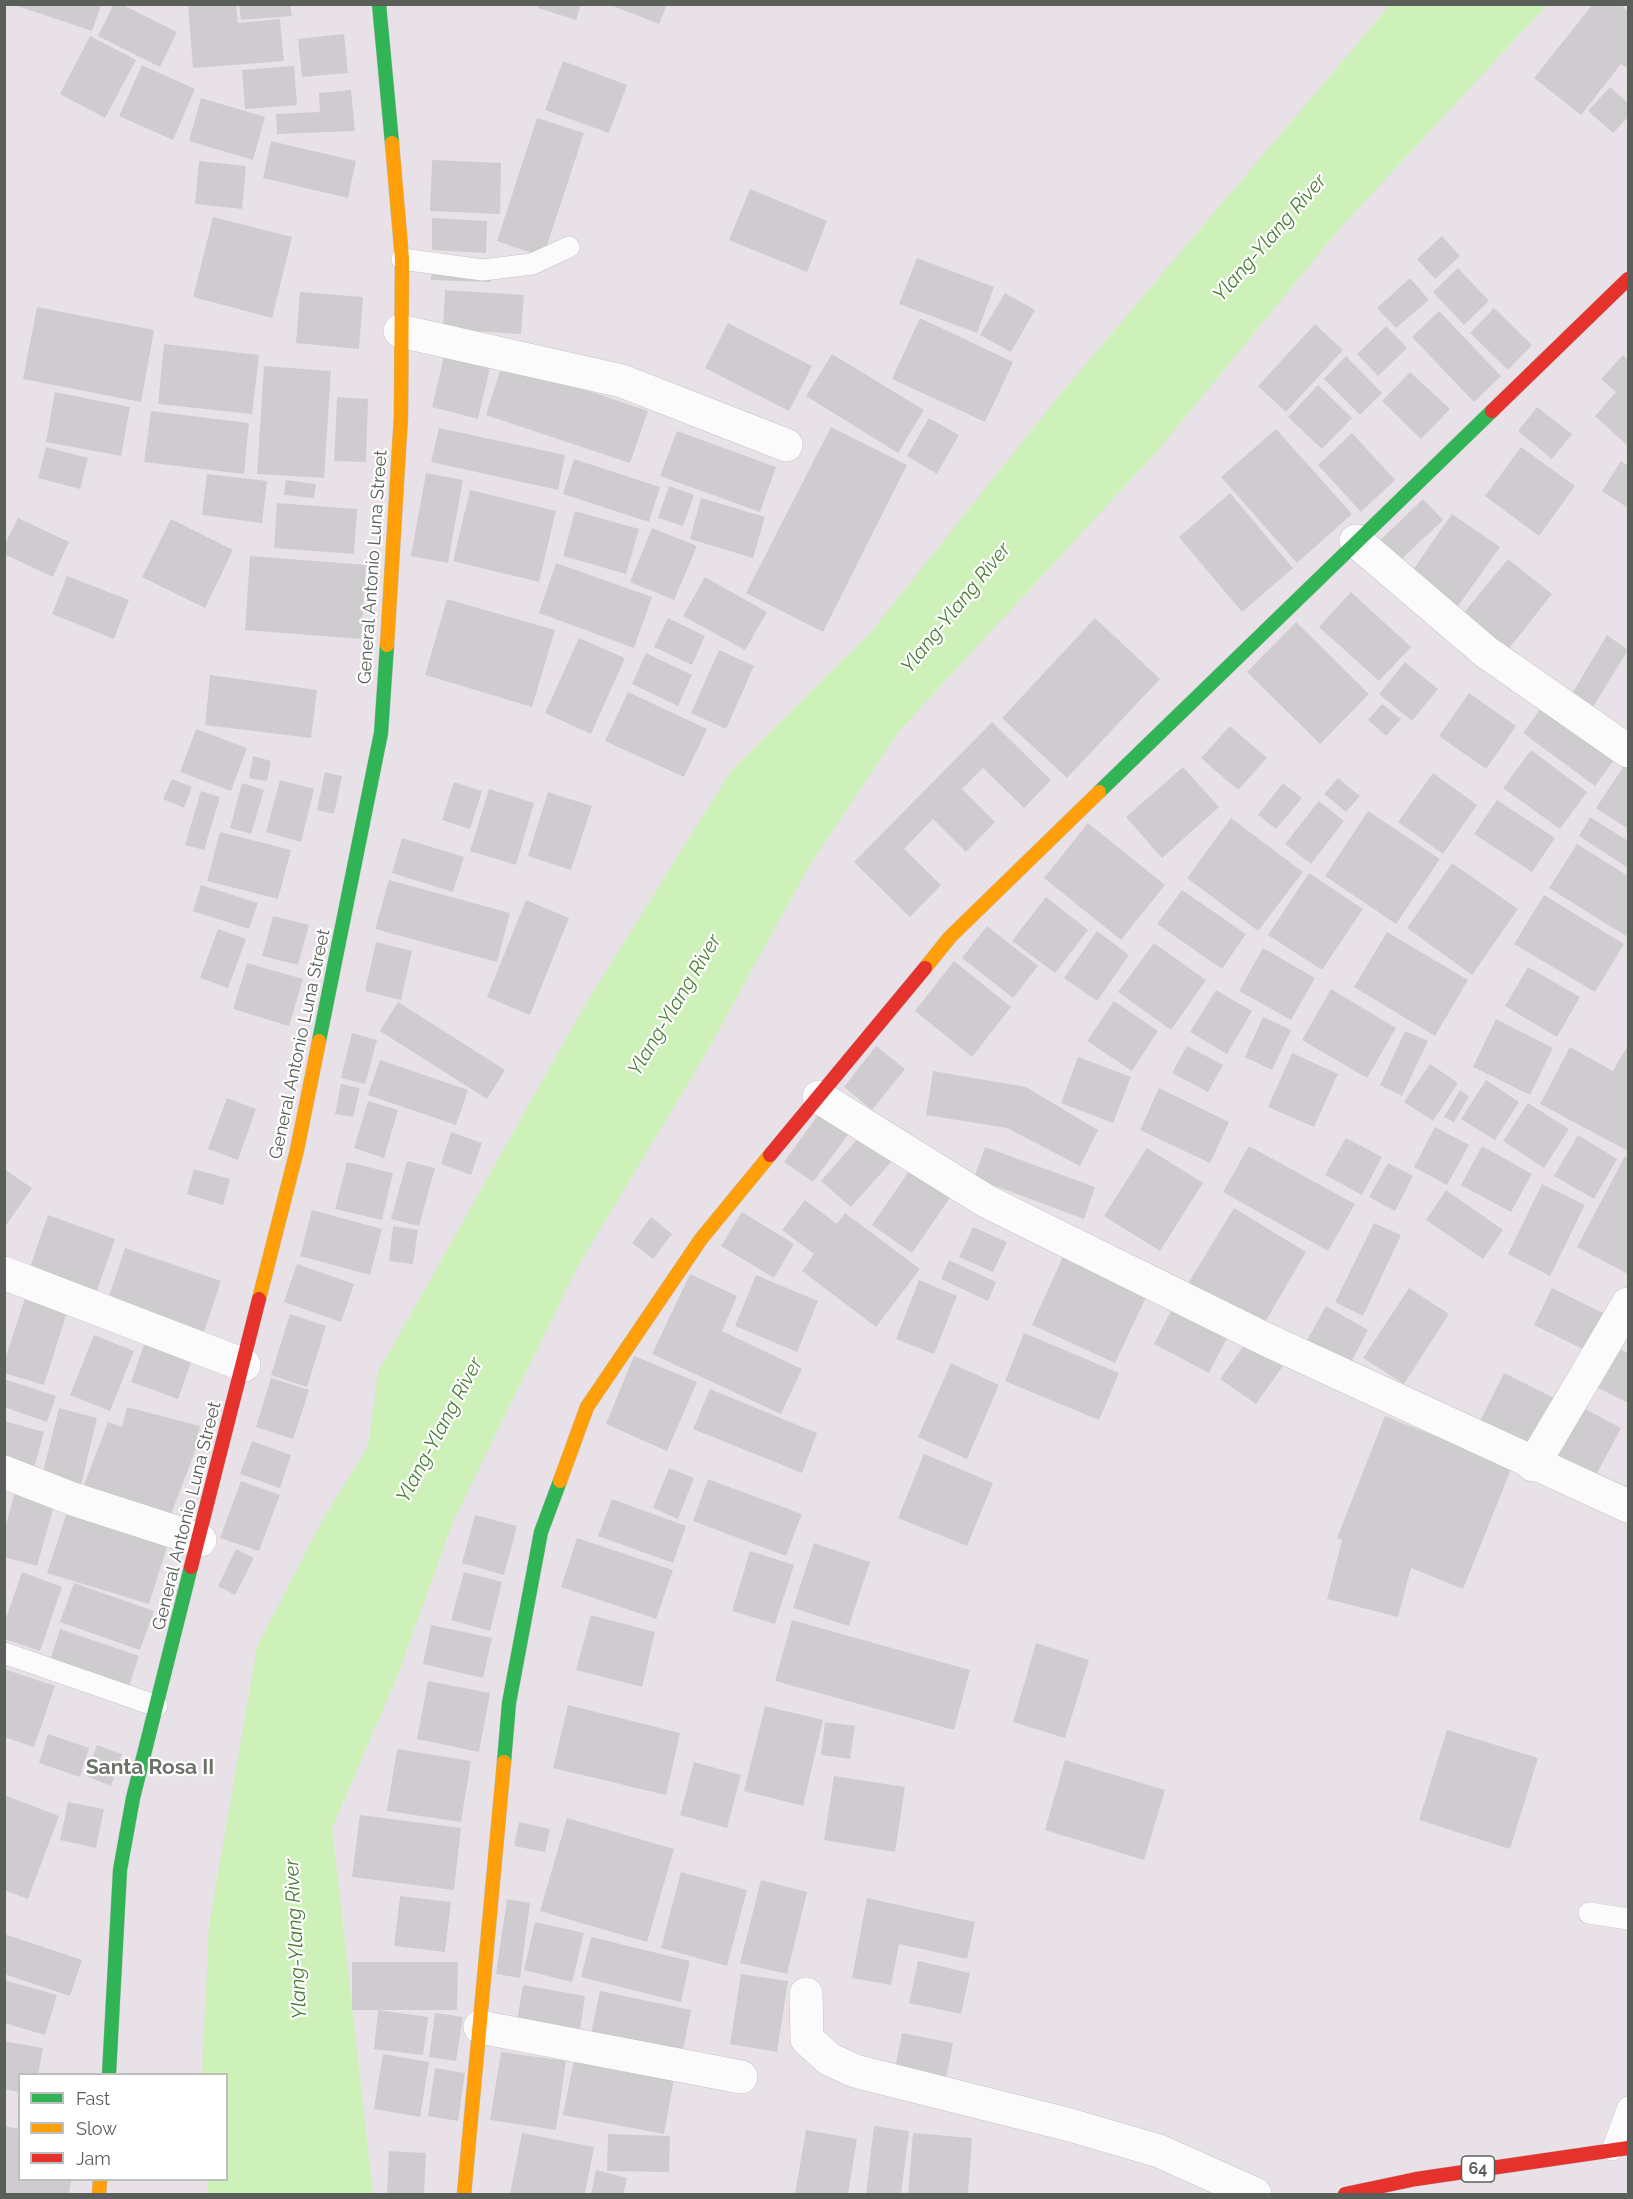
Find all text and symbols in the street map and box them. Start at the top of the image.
water label: Ylang-Ylang River [1208,170,1332,306]
street label: General Antonio Luna Street [354,449,392,685]
water label: Ylang-Ylang River [896,538,1016,678]
street label: General Antonio Luna Street [265,927,335,1161]
water label: Ylang-Ylang River [623,930,727,1080]
water label: Ylang-Ylang River [392,1353,488,1507]
street label: General Antonio Luna Street [148,1399,226,1633]
district label: Santa Rosa II [86,1755,214,1781]
water label: Ylang-Ylang River [280,1858,312,2020]
legend [18,2073,228,2181]
text: Fast [76,2088,110,2109]
text: Slow [76,2118,117,2139]
text: Jam [76,2148,111,2169]
road number: 64 [1462,2156,1494,2182]

